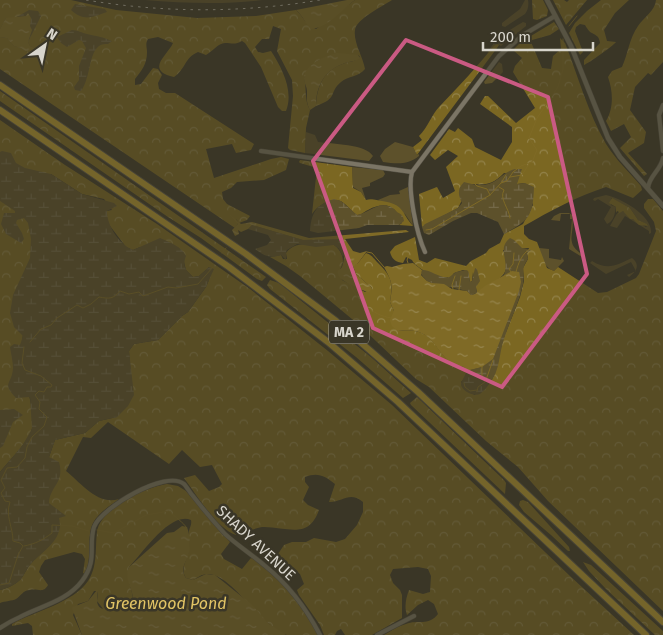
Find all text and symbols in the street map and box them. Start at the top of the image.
north arrow [20,20,70,70]
scale bar [483,20,593,52]
text: N [43,25,60,44]
text: 200 m [490,28,531,46]
road number: MA 2 [329,321,369,344]
street label: SHADY AVENUE [213,502,299,584]
water label: Greenwood Pond [105,594,227,613]

